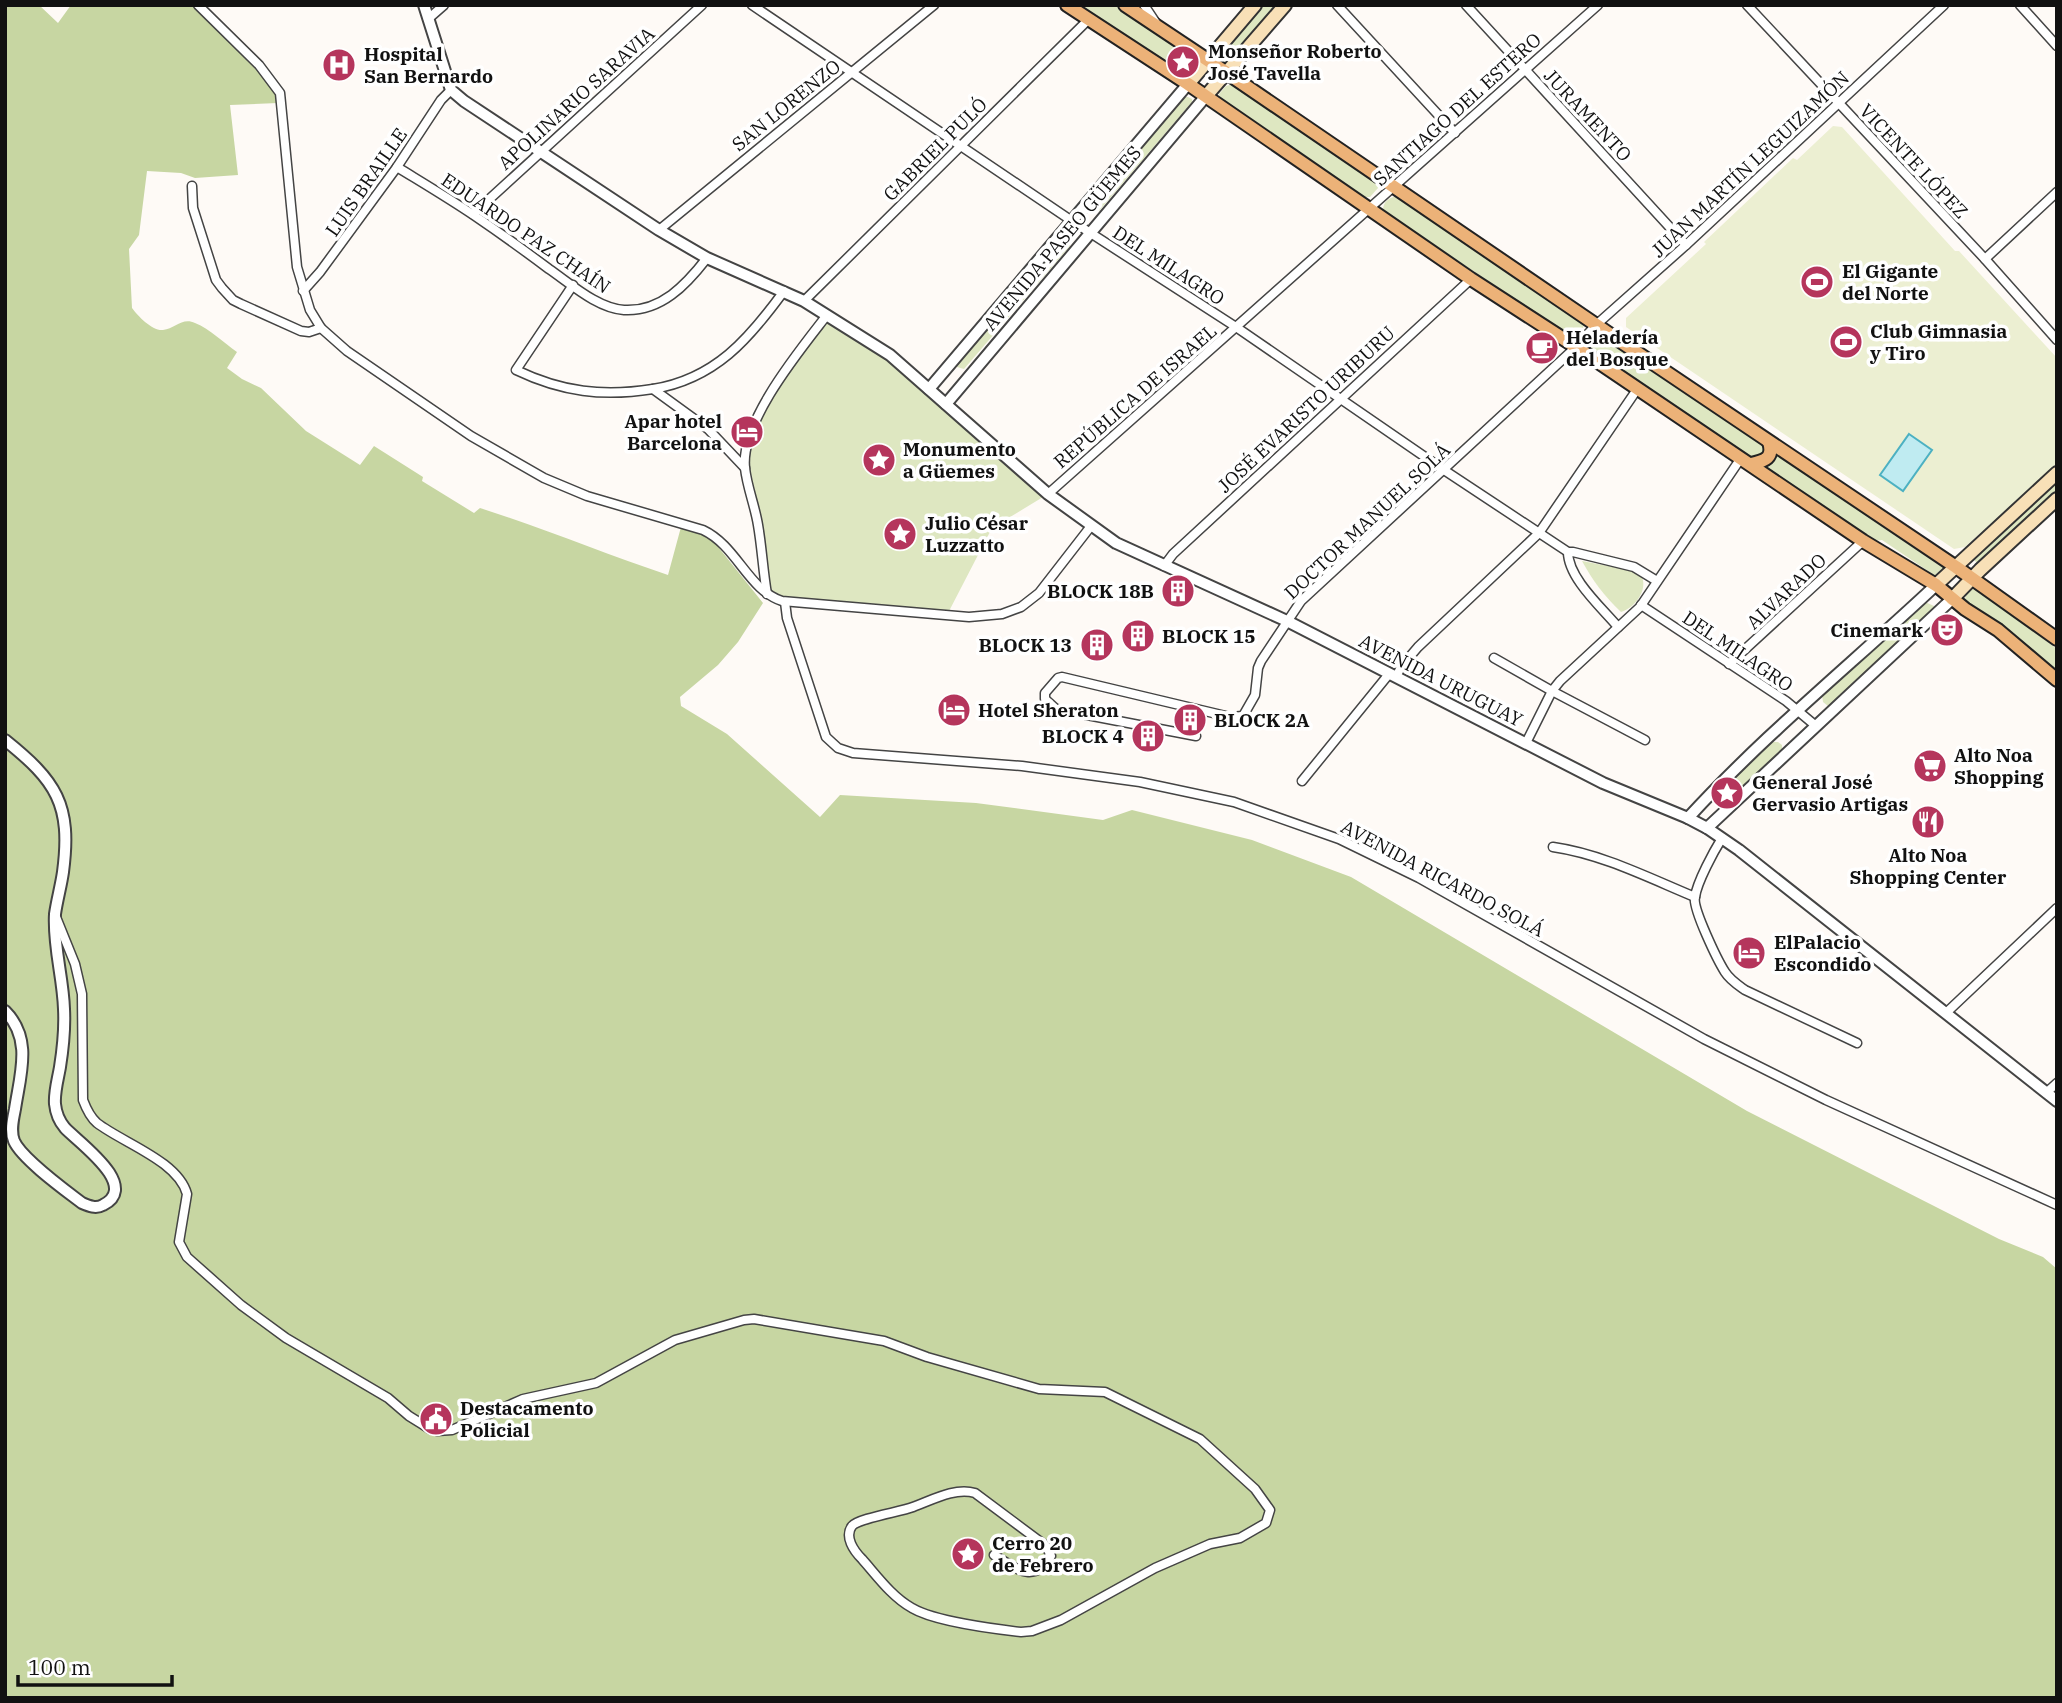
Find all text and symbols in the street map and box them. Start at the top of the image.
street label: APOLINARIO SARAVIA [493,21,659,175]
street label: SANTIAGO DEL ESTERO [1368,27,1546,191]
place label: Monseñor Roberto José Tavella [1208,39,1382,85]
place label: Hospital San Bernardo [364,42,493,88]
place icon: Monseñor Roberto José Tavella [1164,43,1202,81]
hospital icon: Hospital San Bernardo [320,46,358,84]
street label: SAN LORENZO [727,54,845,156]
street label: JURAMENTO [1539,64,1637,166]
street label: JUAN MARTÍN LEGUIZAMÓN [1646,66,1854,262]
street label: GABRIEL PULÓ [878,92,992,206]
street label: VICENTE LÓPEZ [1855,99,1973,223]
street label: LUIS BRAILLE [320,123,412,241]
street label: AVENIDA PASEO GÜEMES [978,141,1146,335]
street label: EDUARDO PAZ CHAÍN [437,167,615,299]
street label: DEL MILAGRO [1109,220,1229,310]
place label: El Gigante del Norte [1842,259,1939,305]
sports icon: El Gigante del Norte [1798,263,1836,301]
street label: REPÚBLICA DE ISRAEL [1049,319,1221,473]
place label: Club Gimnasia y Tiro [1869,319,2007,365]
street label: JOSÉ EVARISTO URIBURU [1212,320,1400,497]
sports icon: Club Gimnasia y Tiro [1827,323,1865,361]
place label: Heladería del Bosque [1566,325,1669,371]
cafe icon: Heladería del Bosque [1523,329,1561,367]
place label: Apar hotel Barcelona [625,409,722,455]
hotel icon: Apar hotel Barcelona [728,413,766,451]
place label: Monumento a Güemes [903,437,1016,483]
street label: DOCTOR MANUEL SOLÁ [1279,438,1455,604]
place icon: Monumento a Güemes [860,441,898,479]
place label: Julio César Luzzatto [925,511,1029,557]
place icon: Julio César Luzzatto [881,515,919,553]
street label: ALVARADO [1741,548,1831,634]
building icon: BLOCK 18B [1159,572,1197,610]
place label: BLOCK 18B [1047,579,1154,603]
street label: DEL MILAGRO [1678,605,1798,697]
theatre icon: Cinemark [1928,611,1966,649]
building icon: BLOCK 15 [1119,617,1157,655]
place label: Cinemark [1830,618,1923,642]
place label: BLOCK 15 [1162,624,1256,648]
building icon: BLOCK 13 [1078,626,1116,664]
street label: AVENIDA URUGUAY [1355,628,1527,732]
place label: BLOCK 13 [978,633,1072,657]
hotel icon: Hotel Sheraton [935,691,973,729]
place label: Hotel Sheraton [978,698,1119,722]
building icon: BLOCK 2A [1171,701,1209,739]
place label: BLOCK 2A [1214,708,1310,732]
building icon: BLOCK 4 [1129,717,1167,755]
place label: BLOCK 4 [1042,724,1124,748]
place label: Alto Noa Shopping [1954,743,2043,789]
supermarket icon: Alto Noa Shopping [1911,747,1949,785]
place label: General José Gervasio Artigas [1752,770,1908,816]
place icon: General José Gervasio Artigas [1708,774,1746,812]
restaurant icon: Alto Noa Shopping Center [1909,803,1947,841]
street label: AVENIDA RICARDO SOLÁ [1337,814,1549,942]
place label: Alto Noa Shopping Center [1850,843,2007,889]
place label: ElPalacio Escondido [1774,930,1871,976]
hotel icon: ElPalacio Escondido [1730,934,1768,972]
place label: Destacamento Policial [460,1396,593,1442]
public building icon: Destacamento Policial [417,1400,455,1438]
place label: Cerro 20 de Febrero [992,1531,1094,1577]
place icon: Cerro 20 de Febrero [949,1535,987,1573]
scale bar [18,1644,172,1688]
text: 100 m [28,1653,91,1681]

